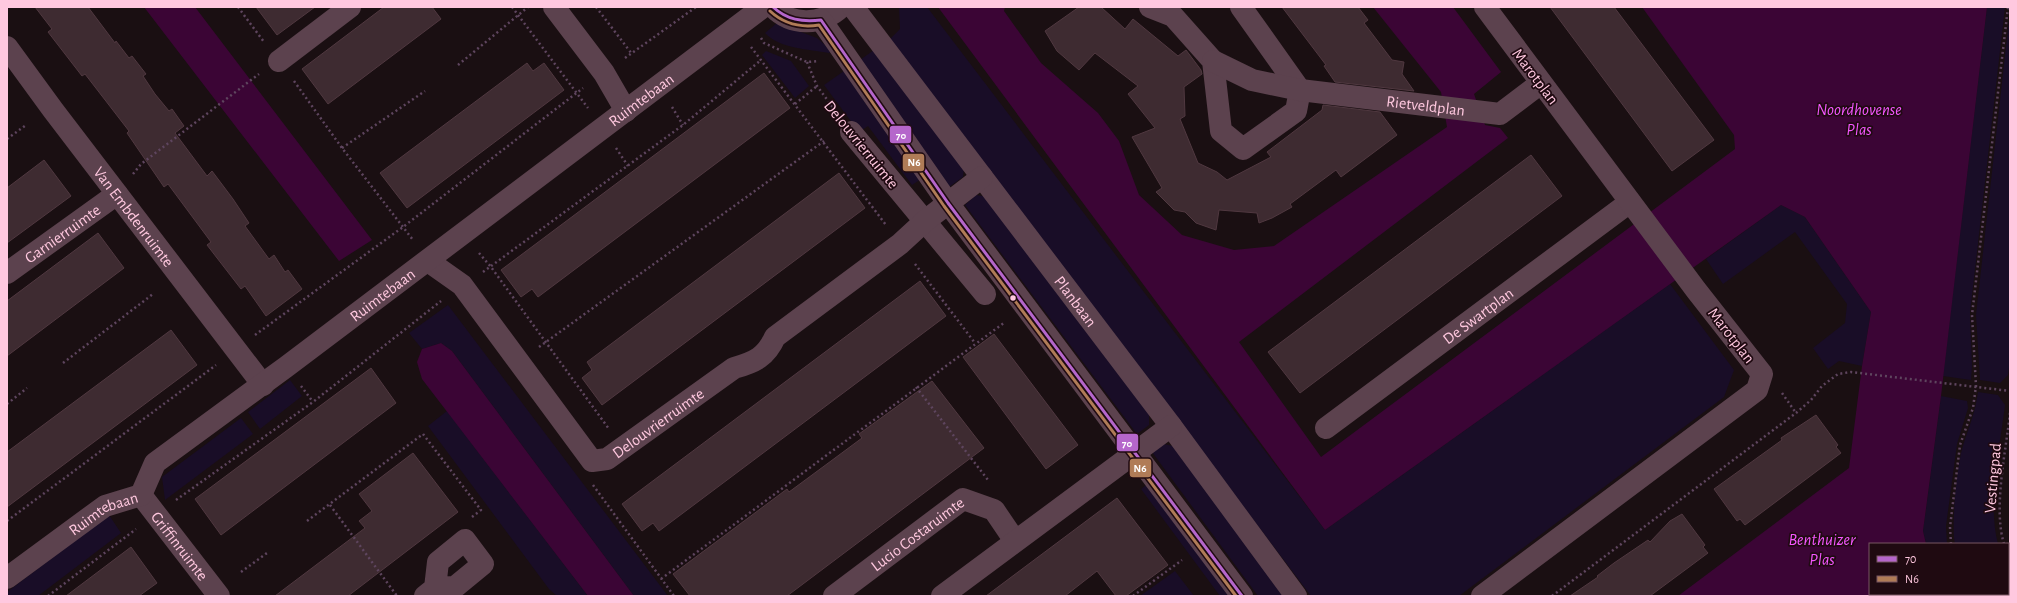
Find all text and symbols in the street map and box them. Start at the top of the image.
street label: Marotplan [1509,46,1561,108]
street label: Ruimtebaan [606,71,677,130]
street label: Rietveldplan [1385,93,1466,119]
street label: Delouvrierruimte [821,98,901,192]
water label: Noordhovense Plas [1816,101,1902,138]
line badge: 70 [889,125,912,144]
text: 70 [896,130,907,141]
line badge: N6 [902,153,925,172]
text: N6 [908,157,920,168]
street label: Van Embdenruimte [90,164,177,270]
street label: Garnierruimte [22,202,104,267]
street label: Ruimtebaan [347,266,418,325]
street label: Planbaan [1051,273,1099,330]
street label: De Swartplan [1440,285,1516,347]
unlabelled marker [1008,293,1018,303]
street label: Marotplan [1705,305,1758,366]
street label: Delouvrierruimte [610,385,707,461]
line badge: 70 [1116,433,1139,452]
text: 70 [1122,438,1133,449]
street label: Vestingpad [1982,442,2004,514]
line badge: N6 [1129,458,1152,478]
text: N6 [1134,463,1146,474]
street label: Ruimtebaan [66,489,140,539]
street label: Lucio Costaruimte [868,494,967,574]
street label: Griffinruimte [148,509,211,584]
water label: Benthuizer Plas [1788,531,1856,568]
legend [1869,543,2009,595]
text: 70 [1905,553,1916,565]
text: N6 [1905,573,1919,585]

